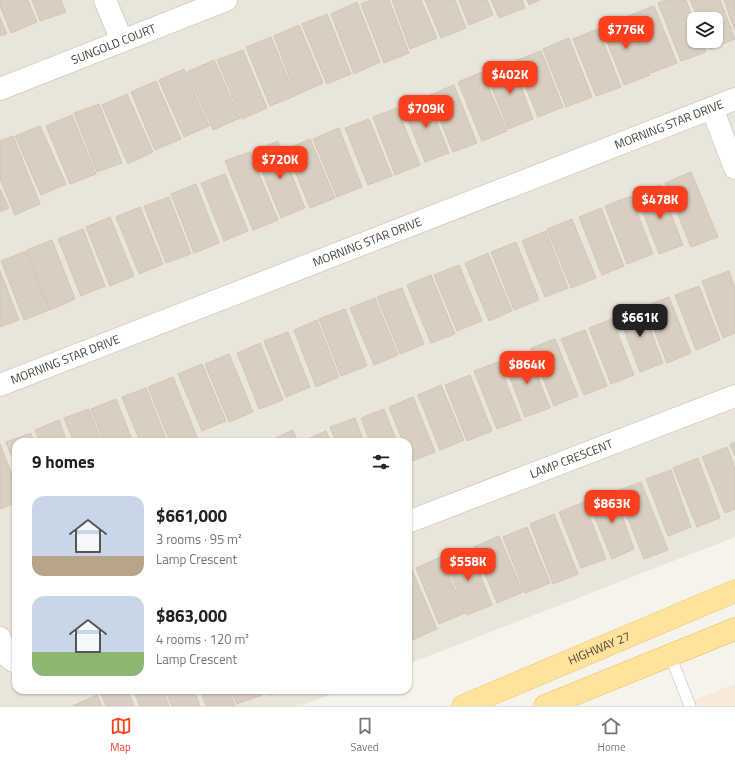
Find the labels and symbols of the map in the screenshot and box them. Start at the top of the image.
pin: $776K [598,16,654,50]
street label: SUNGOLD COURT [68,18,159,69]
pin: $402K [482,61,538,95]
street label: MORNING STAR DRIVE [612,94,727,154]
pin: $709K [398,95,454,129]
pin: $720K [252,146,308,180]
pin: $478K [632,186,688,220]
street label: MORNING STAR DRIVE [310,212,425,272]
pin: $661K [612,304,668,338]
street label: MORNING STAR DRIVE [8,329,123,389]
pin: $864K [499,351,555,385]
street label: LAMP CRESCENT [527,434,616,483]
pin: $863K [584,490,640,524]
pin: $558K [440,548,496,582]
street label: HIGHWAY 27 [565,626,633,670]

